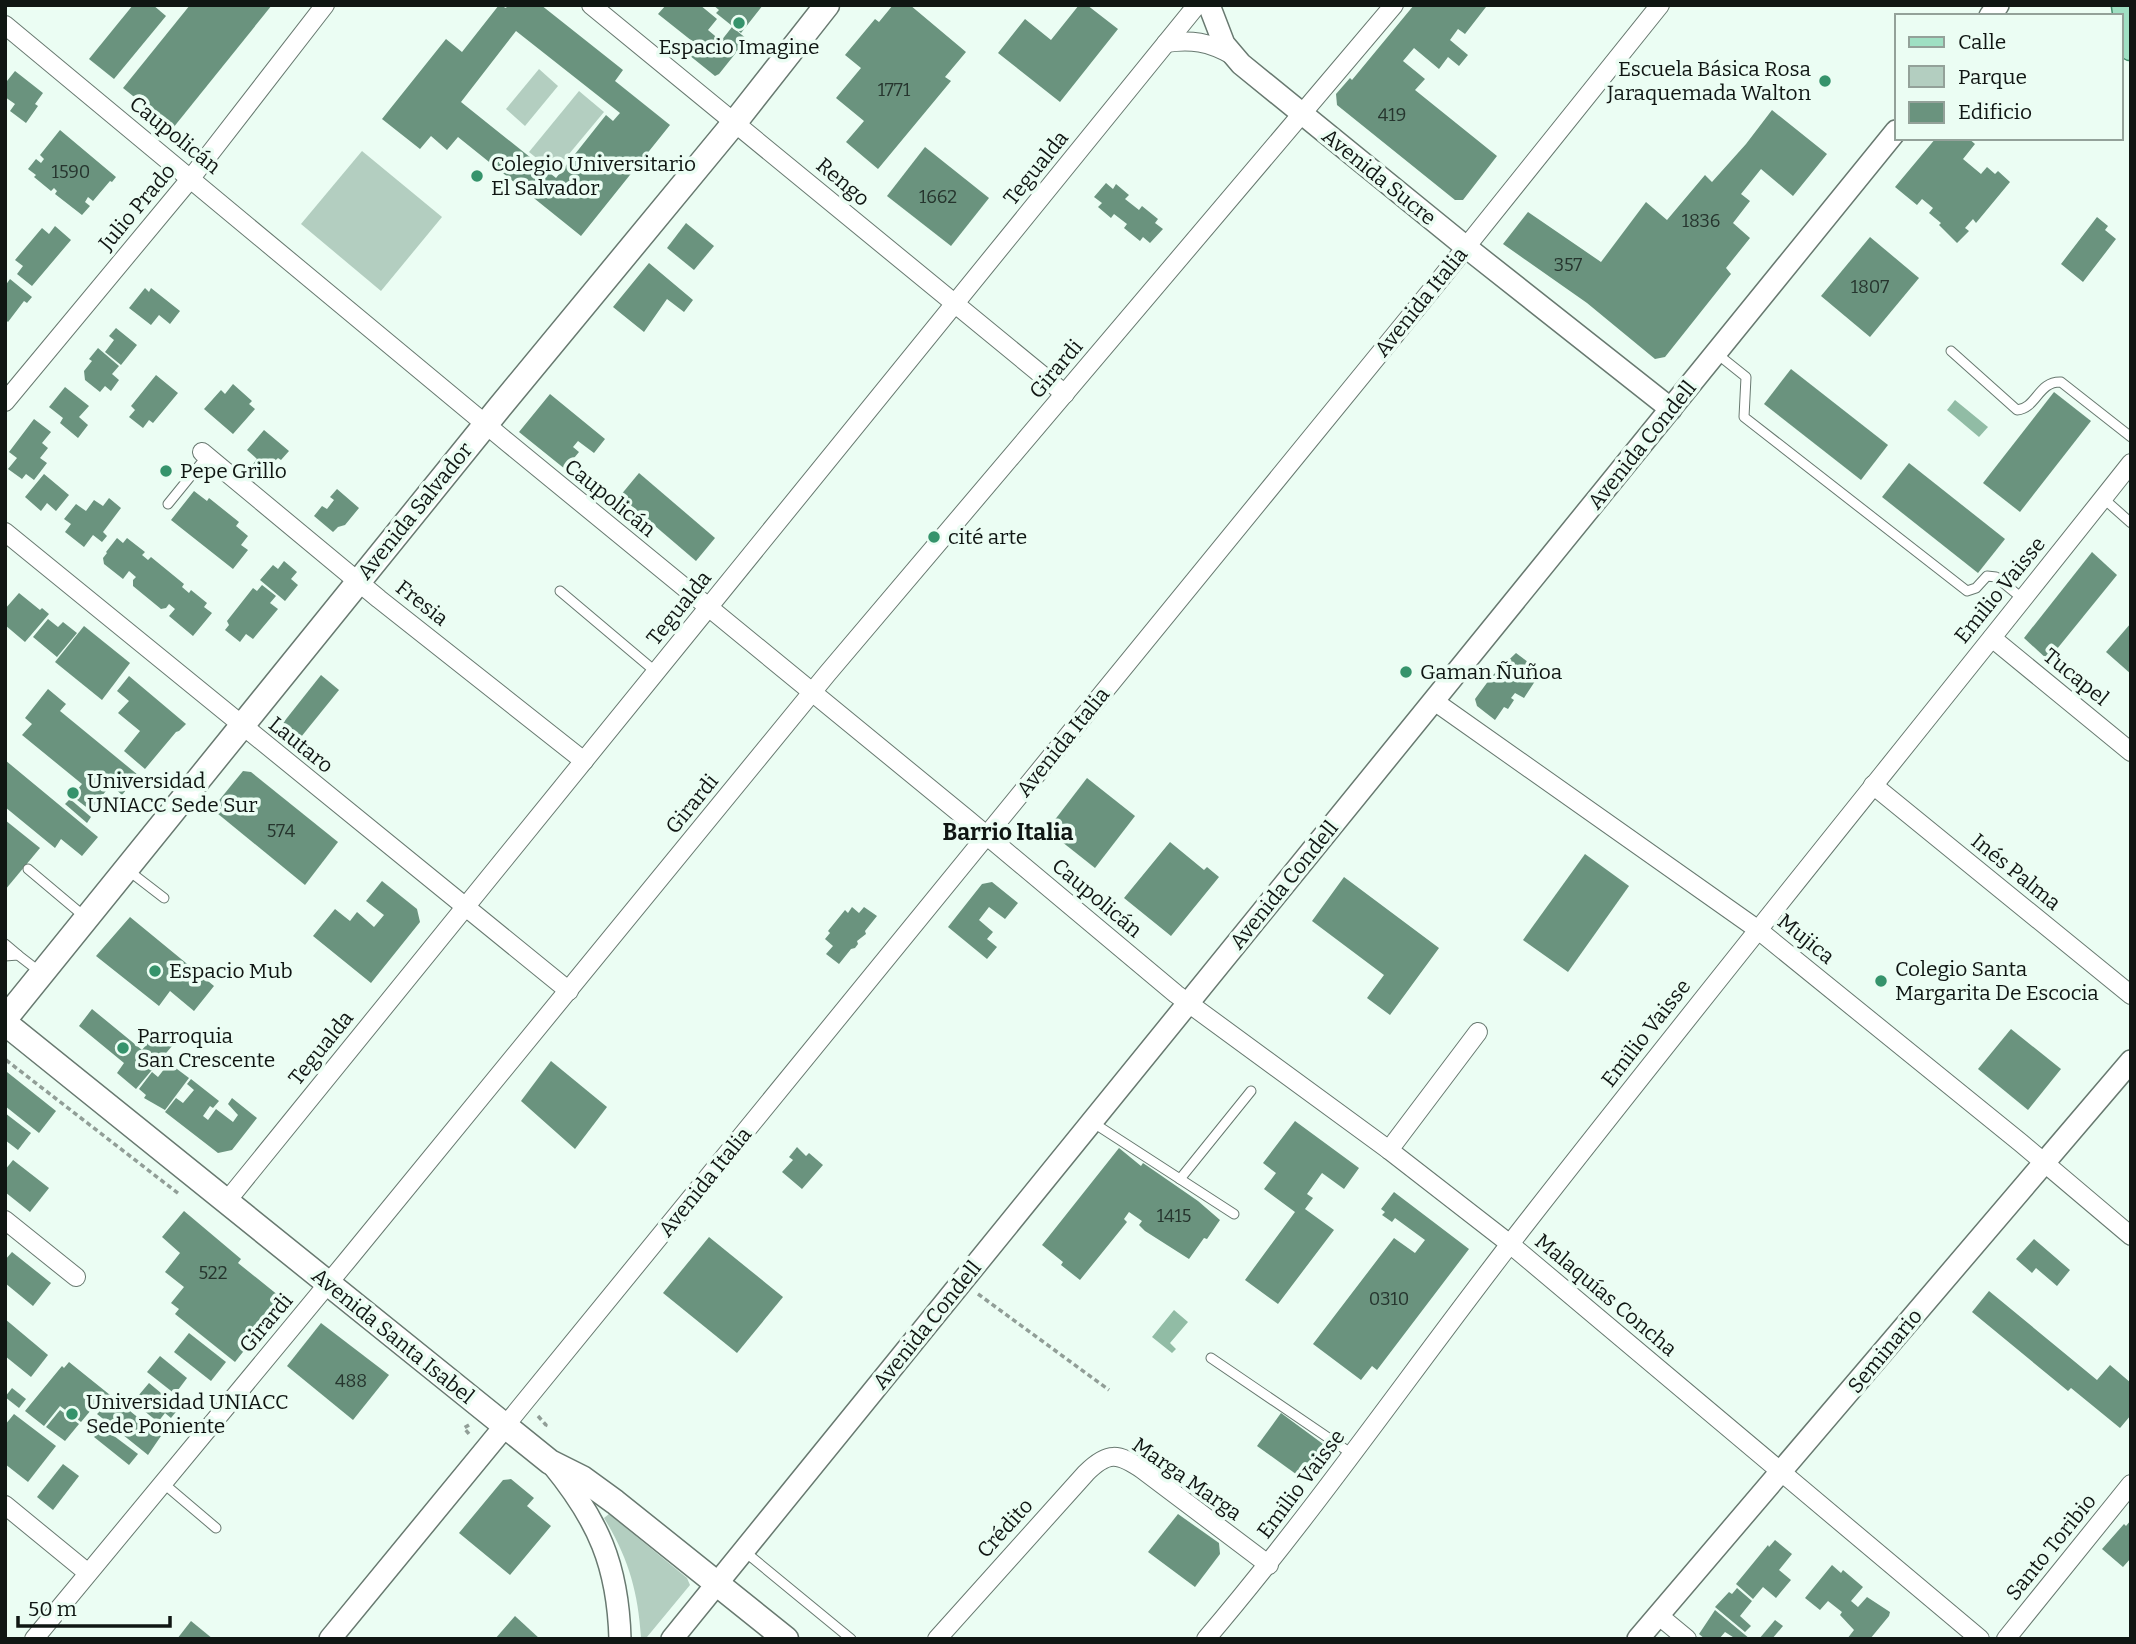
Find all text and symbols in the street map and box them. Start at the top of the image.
legend [1895,14,2122,140]
marker: Espacio Imagine [731,15,747,31]
text: Calle [1958,29,2006,55]
place label: Espacio Imagine [658,34,820,60]
place label: Escuela Básica Rosa Jaraquemada Walton [1606,56,1812,106]
text: Parque [1958,64,2027,90]
marker: Escuela Básica Rosa Jaraquemada Walton [1817,73,1833,89]
house number: 1771 [878,79,911,101]
street label: Caupolicán [124,90,226,180]
text: Edificio [1958,99,2032,125]
house number: 419 [1378,104,1406,126]
street label: Avenida Sucre [1317,123,1441,231]
street label: Tegualda [998,125,1074,211]
place label: Colegio Universitario El Salvador [491,151,696,201]
street label: Rengo [811,152,875,212]
street label: Julio Prado [93,158,181,256]
house number: 1590 [52,161,90,183]
marker: Colegio Universitario El Salvador [469,168,485,184]
house number: 1662 [919,186,957,208]
house number: 1836 [1682,210,1720,232]
street label: Avenida Italia [1369,242,1473,362]
house number: 357 [1554,254,1582,276]
house number: 1807 [1851,276,1889,298]
street label: Girardi [1024,334,1088,404]
street label: Avenida Condell [1582,375,1702,515]
street label: Avenida Salvador [352,437,478,585]
street label: Caupolicán [559,453,661,543]
place label: Pepe Grillo [180,458,287,484]
marker: Pepe Grillo [158,463,174,479]
place label: cité arte [948,524,1027,550]
marker: cité arte [926,529,942,545]
street label: Emilio Vaisse [1949,531,2051,649]
street label: Tegualda [641,565,717,651]
street label: Fresia [391,575,454,632]
street label: Tucapel [2038,643,2114,711]
place label: Gaman Ñuñoa [1420,659,1563,685]
marker: Gaman Ñuñoa [1398,664,1414,680]
street label: Avenida Italia [1011,682,1115,802]
street label: Lautaro [263,711,339,779]
place label: Universidad UNIACC Sede Sur [87,768,258,818]
street label: Girardi [660,769,724,839]
marker: Universidad UNIACC Sede Sur [65,785,81,801]
street label: Avenida Condell [1224,815,1344,955]
district label: Barrio Italia [943,818,1074,846]
house number: 574 [267,820,296,842]
street label: Inés Palma [1966,828,2066,916]
street label: Caupolicán [1047,853,1147,943]
street label: Mujica [1772,908,1840,970]
place label: Colegio Santa Margarita De Escocia [1895,956,2099,1006]
place label: Espacio Mub [169,958,293,984]
marker: Espacio Mub [147,963,163,979]
marker: Colegio Santa Margarita De Escocia [1873,973,1889,989]
street label: Emilio Vaisse [1596,974,1696,1092]
street label: Tegualda [283,1005,359,1091]
place label: Parroquia San Crescente [137,1023,275,1073]
marker: Parroquia San Crescente [115,1040,131,1056]
street label: Avenida Italia [653,1122,757,1242]
house number: 1415 [1157,1205,1191,1227]
street label: Malaquías Concha [1530,1228,1683,1362]
street label: Avenida Condell [867,1255,987,1395]
house number: 522 [199,1262,227,1284]
street label: Avenida Santa Isabel [306,1262,480,1410]
street label: Girardi [234,1288,298,1358]
house number: 0310 [1369,1288,1409,1310]
street label: Seminario [1842,1303,1928,1399]
house number: 488 [335,1370,367,1392]
place label: Universidad UNIACC Sede Poniente [86,1389,289,1439]
marker: Universidad UNIACC Sede Poniente [64,1406,80,1422]
street label: Emilio Vaisse [1252,1424,1350,1544]
street label: Marga Marga [1127,1432,1247,1527]
street label: Santo Toribio [2000,1488,2102,1606]
street label: Crédito [971,1493,1039,1563]
scale bar [18,1584,170,1628]
text: 50 m [28,1596,77,1622]

